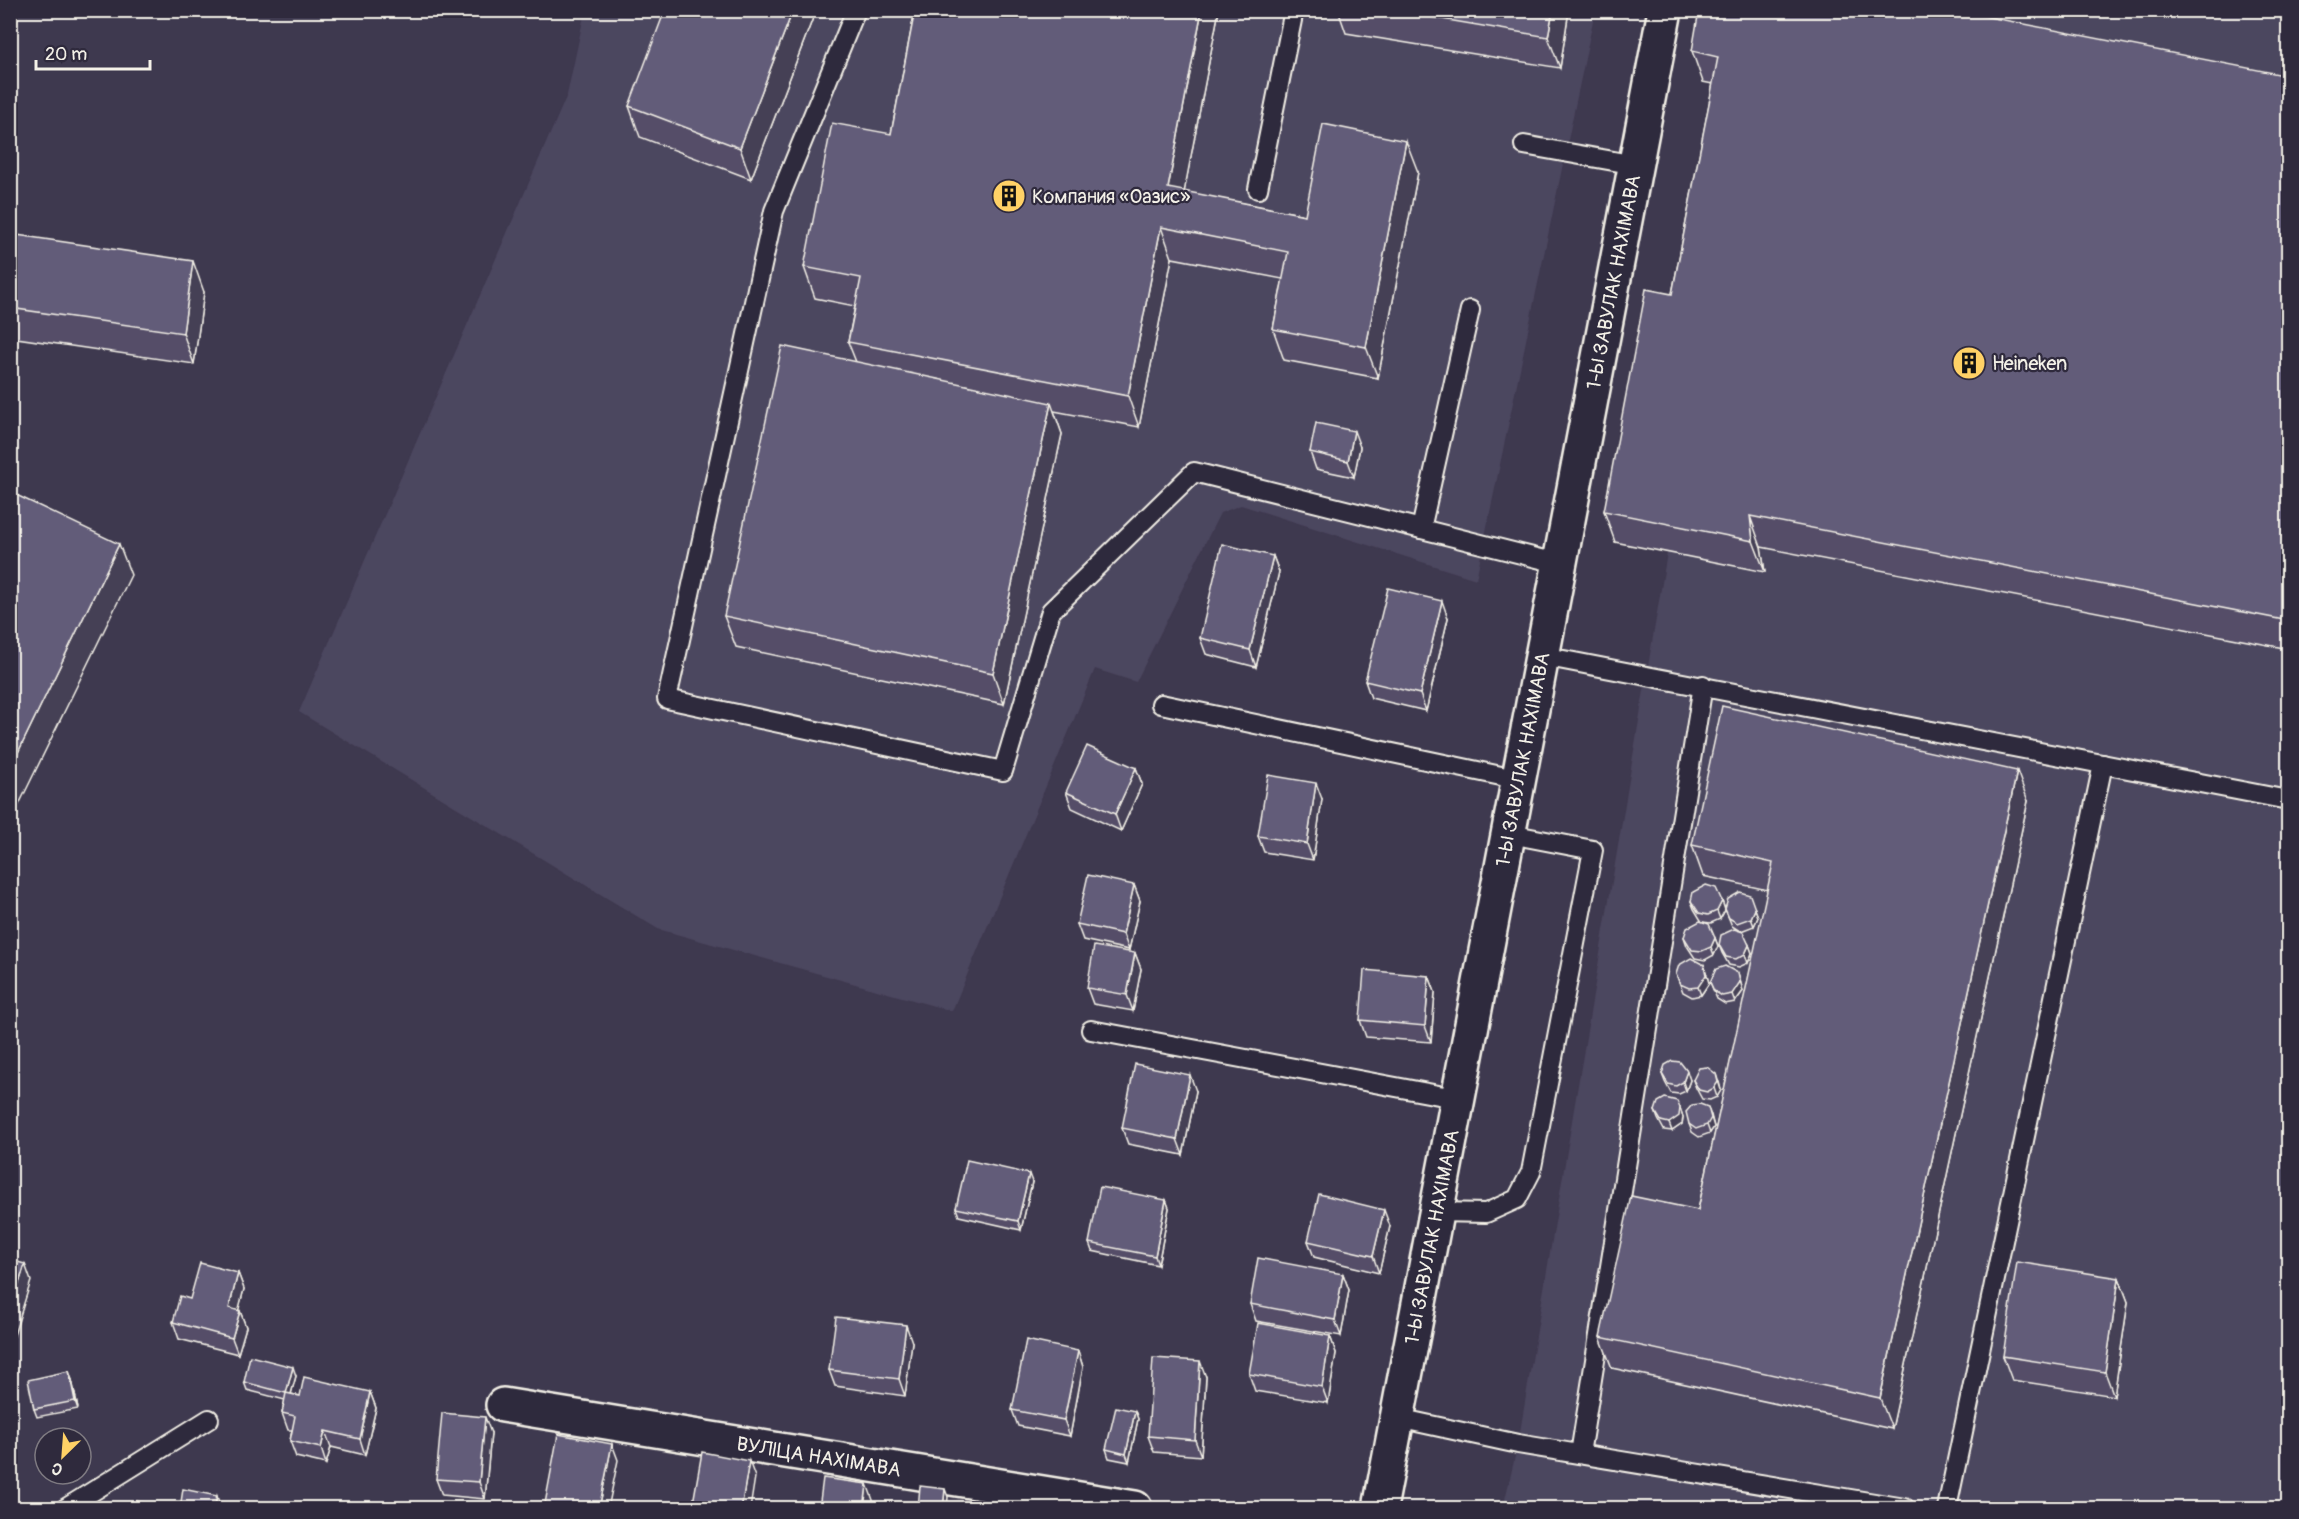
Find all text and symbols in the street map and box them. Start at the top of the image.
scale bar [36,33,150,71]
text: 20 m [45,43,87,66]
street label: 1-Ы ЗАВУЛАК НАХІМАВА [1581,173,1646,391]
building icon: Компания «Оазис» [991,178,1027,214]
place label: Компания «Оазис» [1032,184,1190,209]
building icon: Heineken [1951,345,1987,381]
place label: Heineken [1992,351,2067,376]
street label: 1-Ы ЗАВУЛАК НАХІМАВА [1490,650,1555,869]
street label: 1-Ы ЗАВУЛАК НАХІМАВА [1399,1127,1464,1346]
north arrow [33,1426,93,1486]
street label: ВУЛІЦА НАХІМАВА [735,1431,903,1482]
text: С [48,1457,66,1480]

